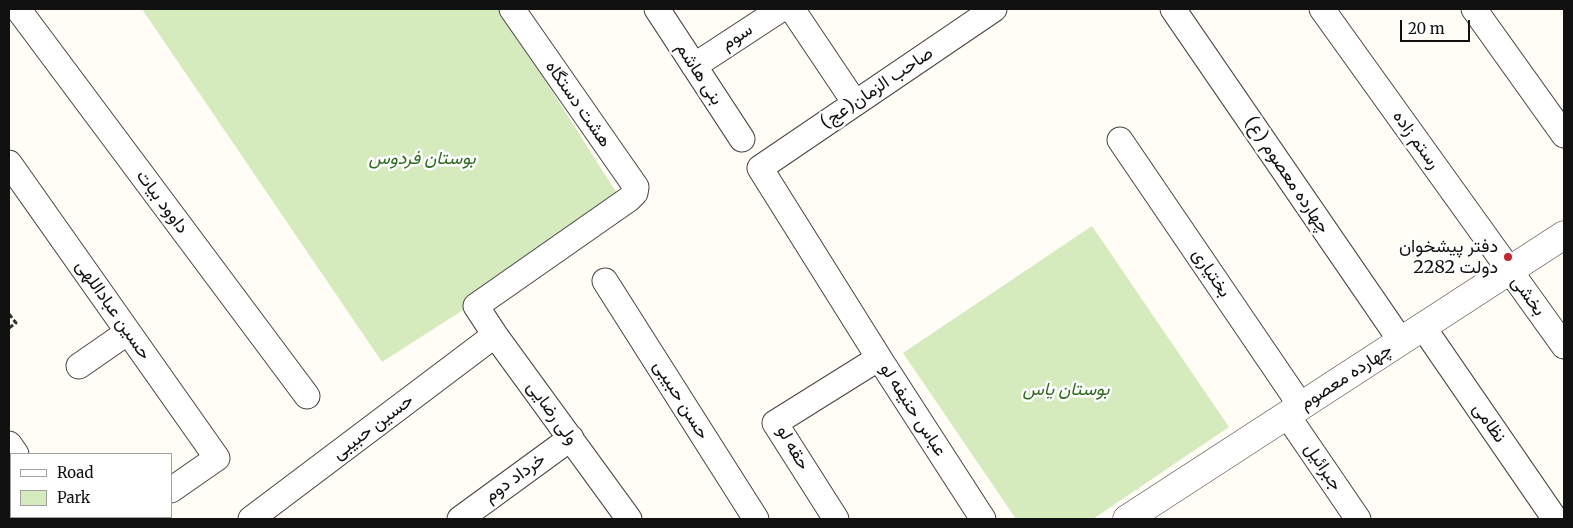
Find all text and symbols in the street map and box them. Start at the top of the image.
scale bar [1403,10,1473,42]
street label: سوم [717,19,757,55]
text: 20 m [1408,19,1445,38]
street label: بنی هاشم [671,39,727,109]
street label: صاحب الزمان(عج) [816,42,938,134]
street label: هشت دستگاه [540,57,616,151]
street label: رستم زاده [1388,106,1444,174]
street label: چهارده معصوم (ع) [1240,112,1334,238]
park label: بوستان فردوس [369,148,475,170]
street label: داوود بیات [131,166,193,238]
place label: دفتر پیشخوان دولت 2282 [1399,236,1498,278]
street label: بختیاری [1187,245,1235,301]
marker: دفتر پیشخوان دولت 2282 [1502,251,1514,263]
street label: حسین عباداللهی [71,256,155,364]
street label: بخشی [1506,272,1550,320]
street label: چهارده معصوم [1296,339,1396,415]
street label: حسن حبیبی [648,357,714,443]
street label: عباس حنیفه لو [875,360,951,460]
street label: ولی رضایی [522,377,582,449]
park label: بوستان یاس [1023,379,1109,401]
street label: حسین حبیبی [328,389,418,465]
street label: نظامی [1468,399,1510,447]
street label: حقه لو [772,422,814,474]
street label: جبرائیل [1299,439,1347,495]
street label: خرداد دوم [480,449,550,507]
legend [10,453,172,518]
text: Road [57,463,93,482]
text: Park [57,488,90,507]

